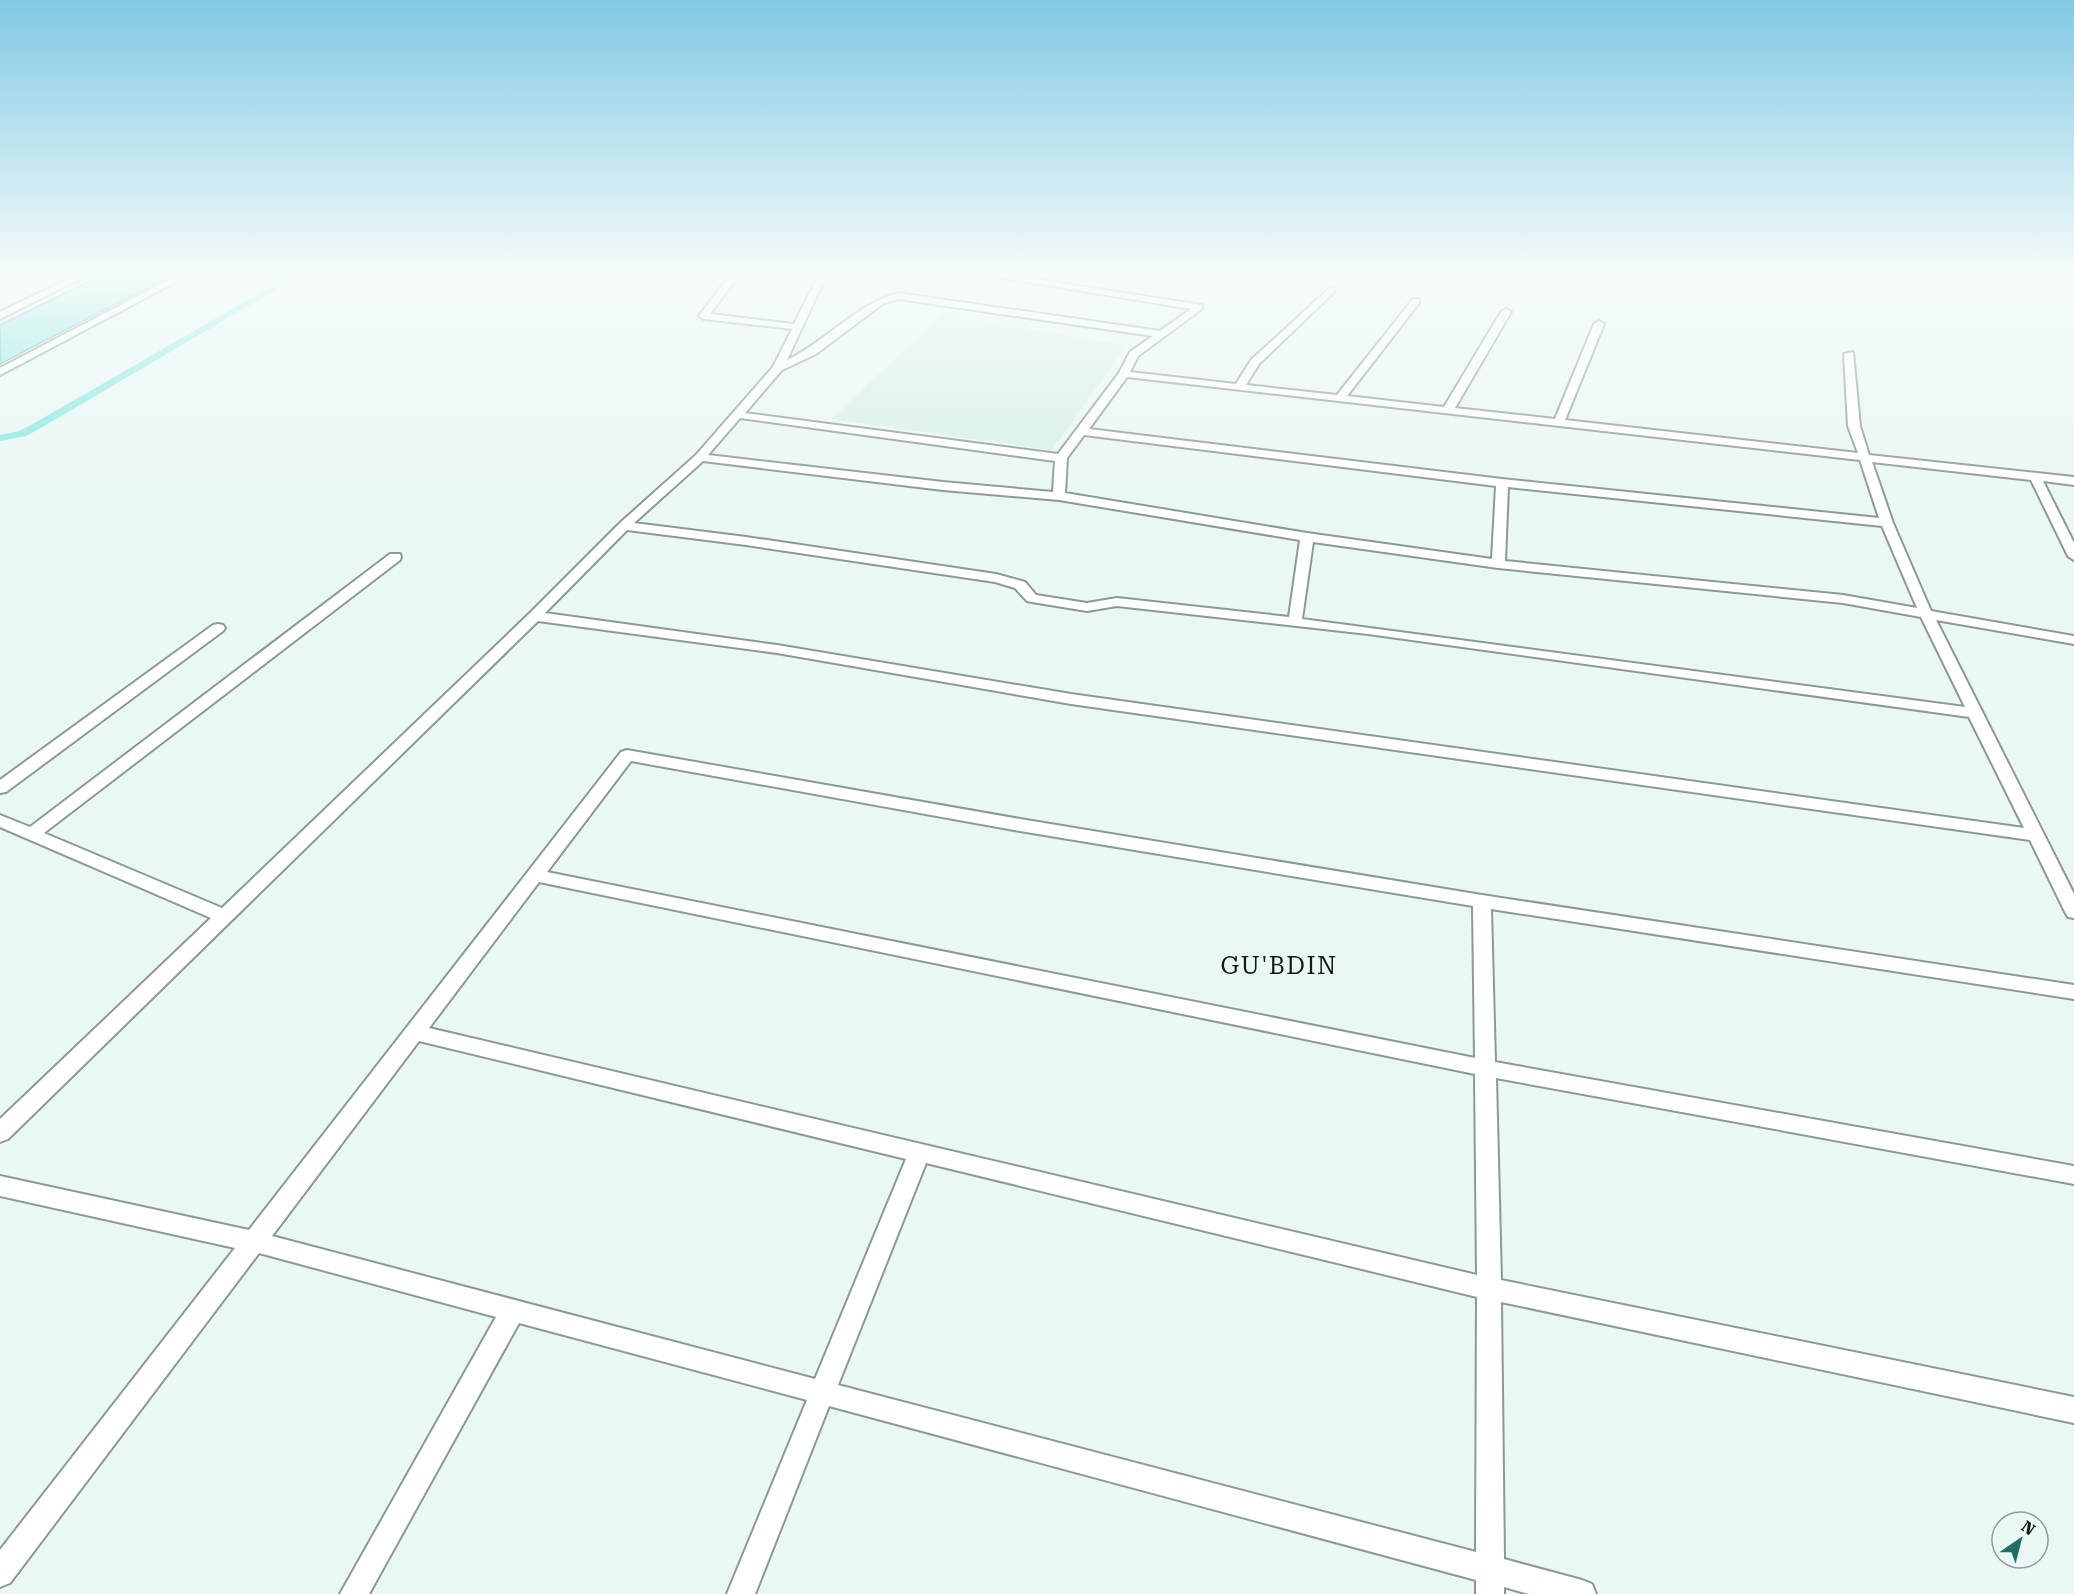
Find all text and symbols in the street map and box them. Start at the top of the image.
district label: GU'BDIN [1220,952,1338,980]
north arrow [1990,1510,2050,1570]
text: N [2018,1517,2039,1539]

